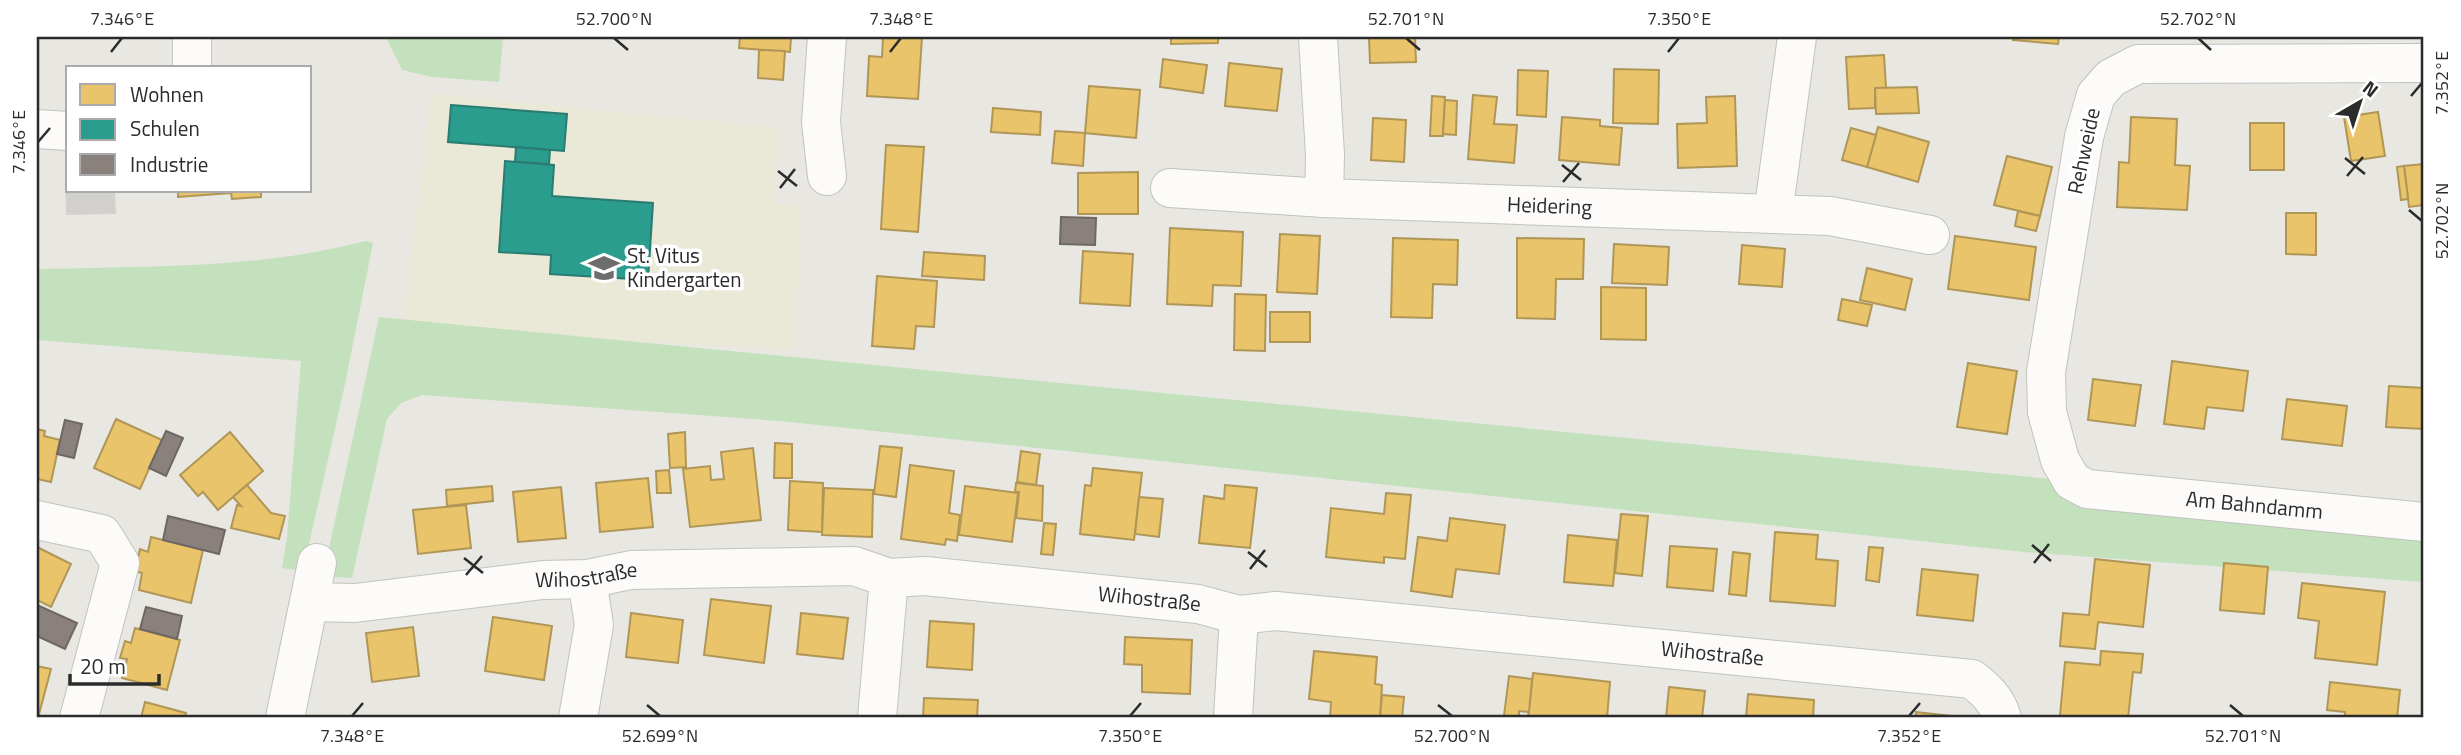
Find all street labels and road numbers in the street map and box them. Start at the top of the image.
street label: Rehweide [2058,105,2108,197]
street label: Heidering [1507,188,1593,223]
street label: Am Bahndamm [2185,482,2325,527]
street label: Wihostraße [535,553,638,595]
street label: Wihostraße [1097,577,1202,619]
street label: Wihostraße [1660,632,1765,674]

